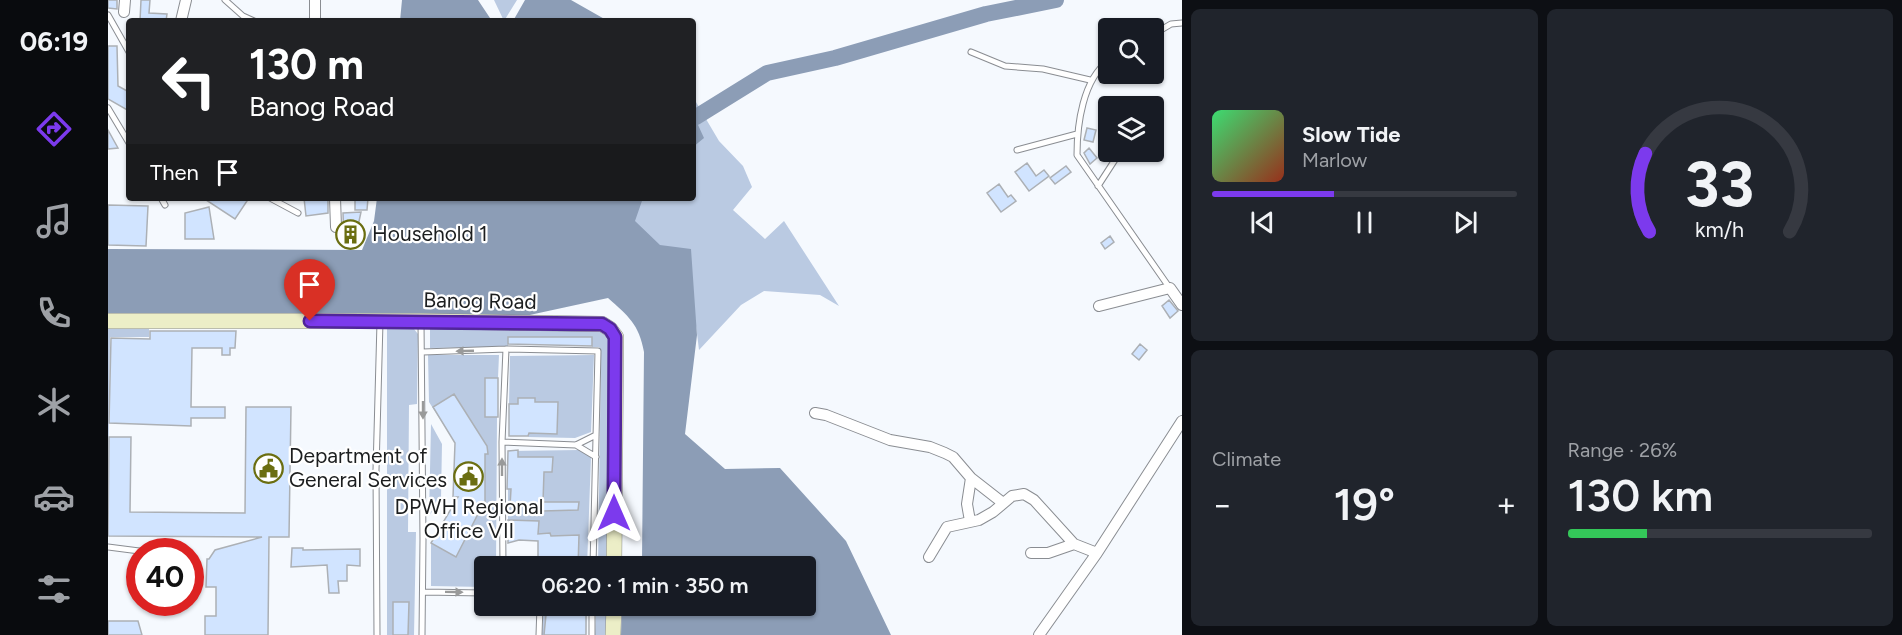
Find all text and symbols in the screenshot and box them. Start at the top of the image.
map controls [1098,18,1164,162]
button: search [1098,18,1164,84]
text: 06:19 [20,25,88,58]
text: 130 m [249,39,364,90]
icon: left [150,42,228,120]
text: Banog Road [249,90,395,123]
button: layers [1098,96,1164,162]
icon: directions [33,108,75,150]
text: Slow Tide [1302,121,1401,148]
text: 33 [1685,147,1754,222]
text: Marlow [1302,148,1367,172]
icon: arrive [211,156,244,189]
text: Then [150,159,199,186]
icon: music [33,200,75,242]
icon: previous [1246,206,1279,239]
icon: pause [1348,206,1381,239]
icon: next [1449,206,1482,239]
text: km/h [1695,217,1744,242]
building icon: Household 1 [335,218,367,250]
place label: Household 1 [372,221,488,246]
pin [284,259,335,321]
icon: arrive [293,268,326,301]
street label: Banog Road [423,287,537,314]
icon: phone [33,292,75,334]
one-way arrow [455,346,474,355]
icon: climate [33,384,75,426]
one-way arrow [418,401,428,420]
text: Range · 26% [1568,438,1677,462]
place label: Department of General Services [289,443,447,492]
text: Climate [1212,447,1281,471]
public building icon: Department of General Services [252,452,284,484]
one-way arrow [497,457,507,476]
public building icon: DPWH Regional Office VII [453,460,485,492]
text: 130 km [1568,468,1713,522]
icon: car [33,476,75,518]
text: 19° [1333,477,1395,531]
position arrow [582,481,646,545]
text: − [1212,485,1233,524]
text: + [1496,485,1516,524]
place label: DPWH Regional Office VII [395,494,543,543]
speed limit sign: 40 [126,538,204,616]
icon: filters [33,568,75,610]
text: 06:20 · 1 min · 350 m [541,572,749,599]
one-way arrow [444,587,463,597]

